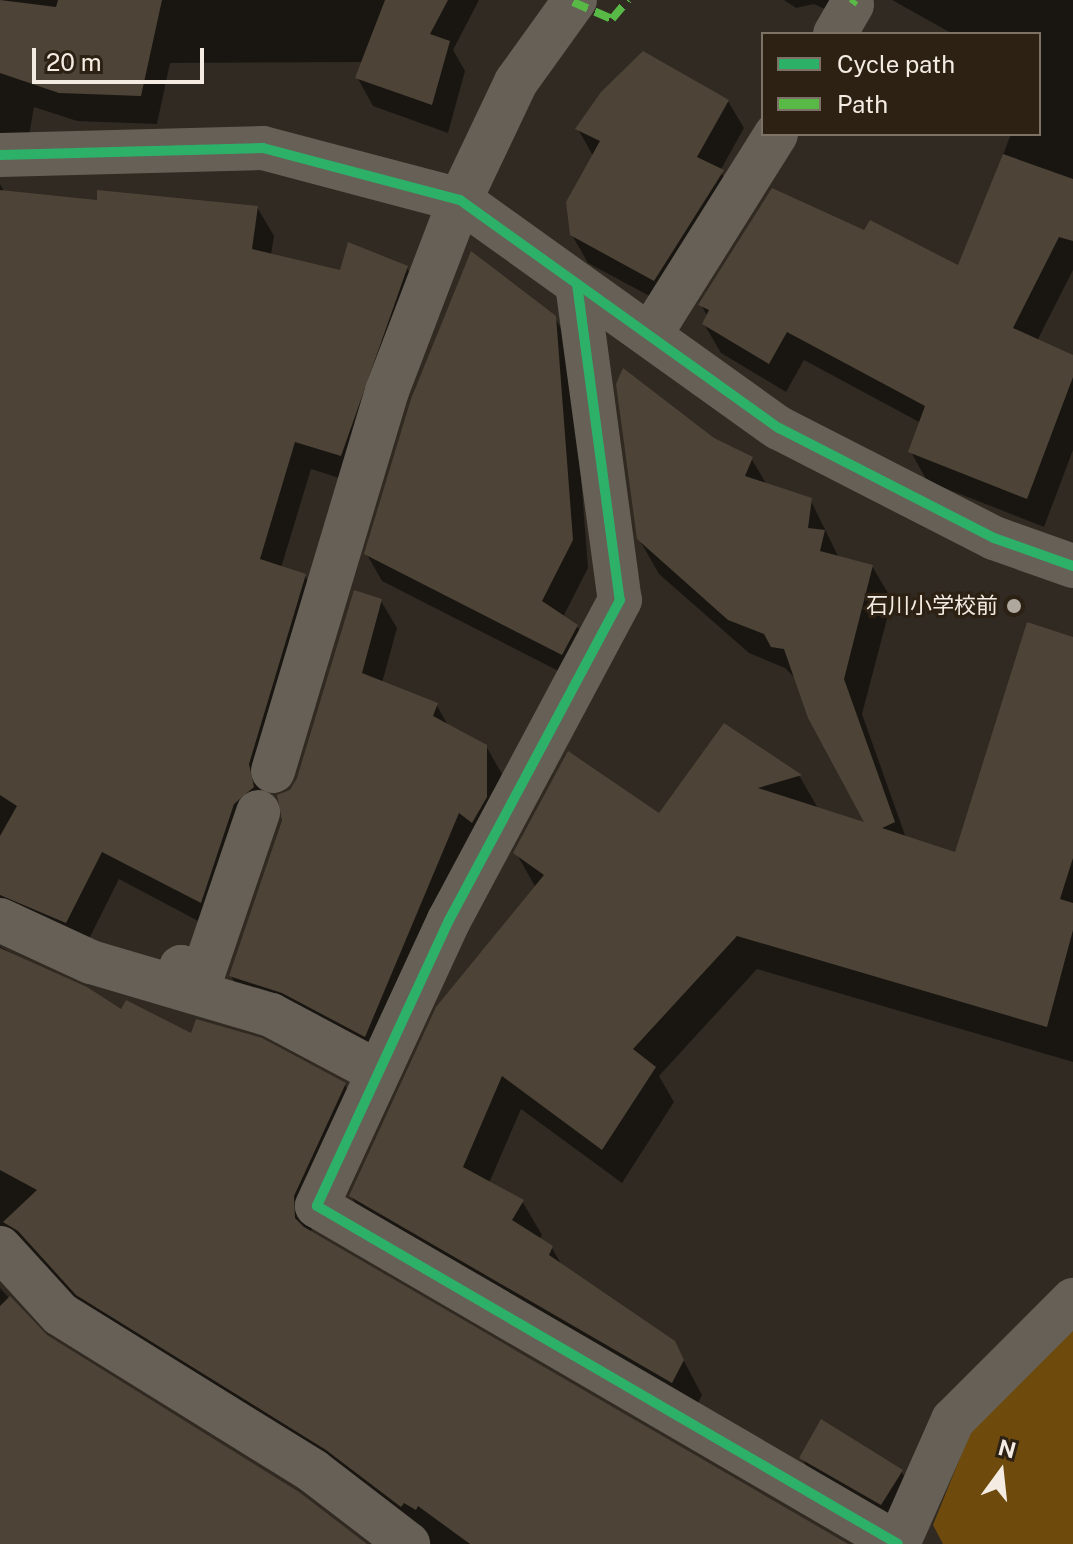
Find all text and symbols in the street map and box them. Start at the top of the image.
scale bar [36,32,208,82]
legend [761,32,1041,136]
text: 20 m [46,48,102,76]
text: Cycle path [837,50,955,78]
text: Path [837,90,888,118]
place label: 石川小学校前 [866,593,998,619]
marker: 石川小学校前 [1005,597,1023,615]
north arrow [961,1432,1041,1512]
text: N [996,1434,1019,1464]

